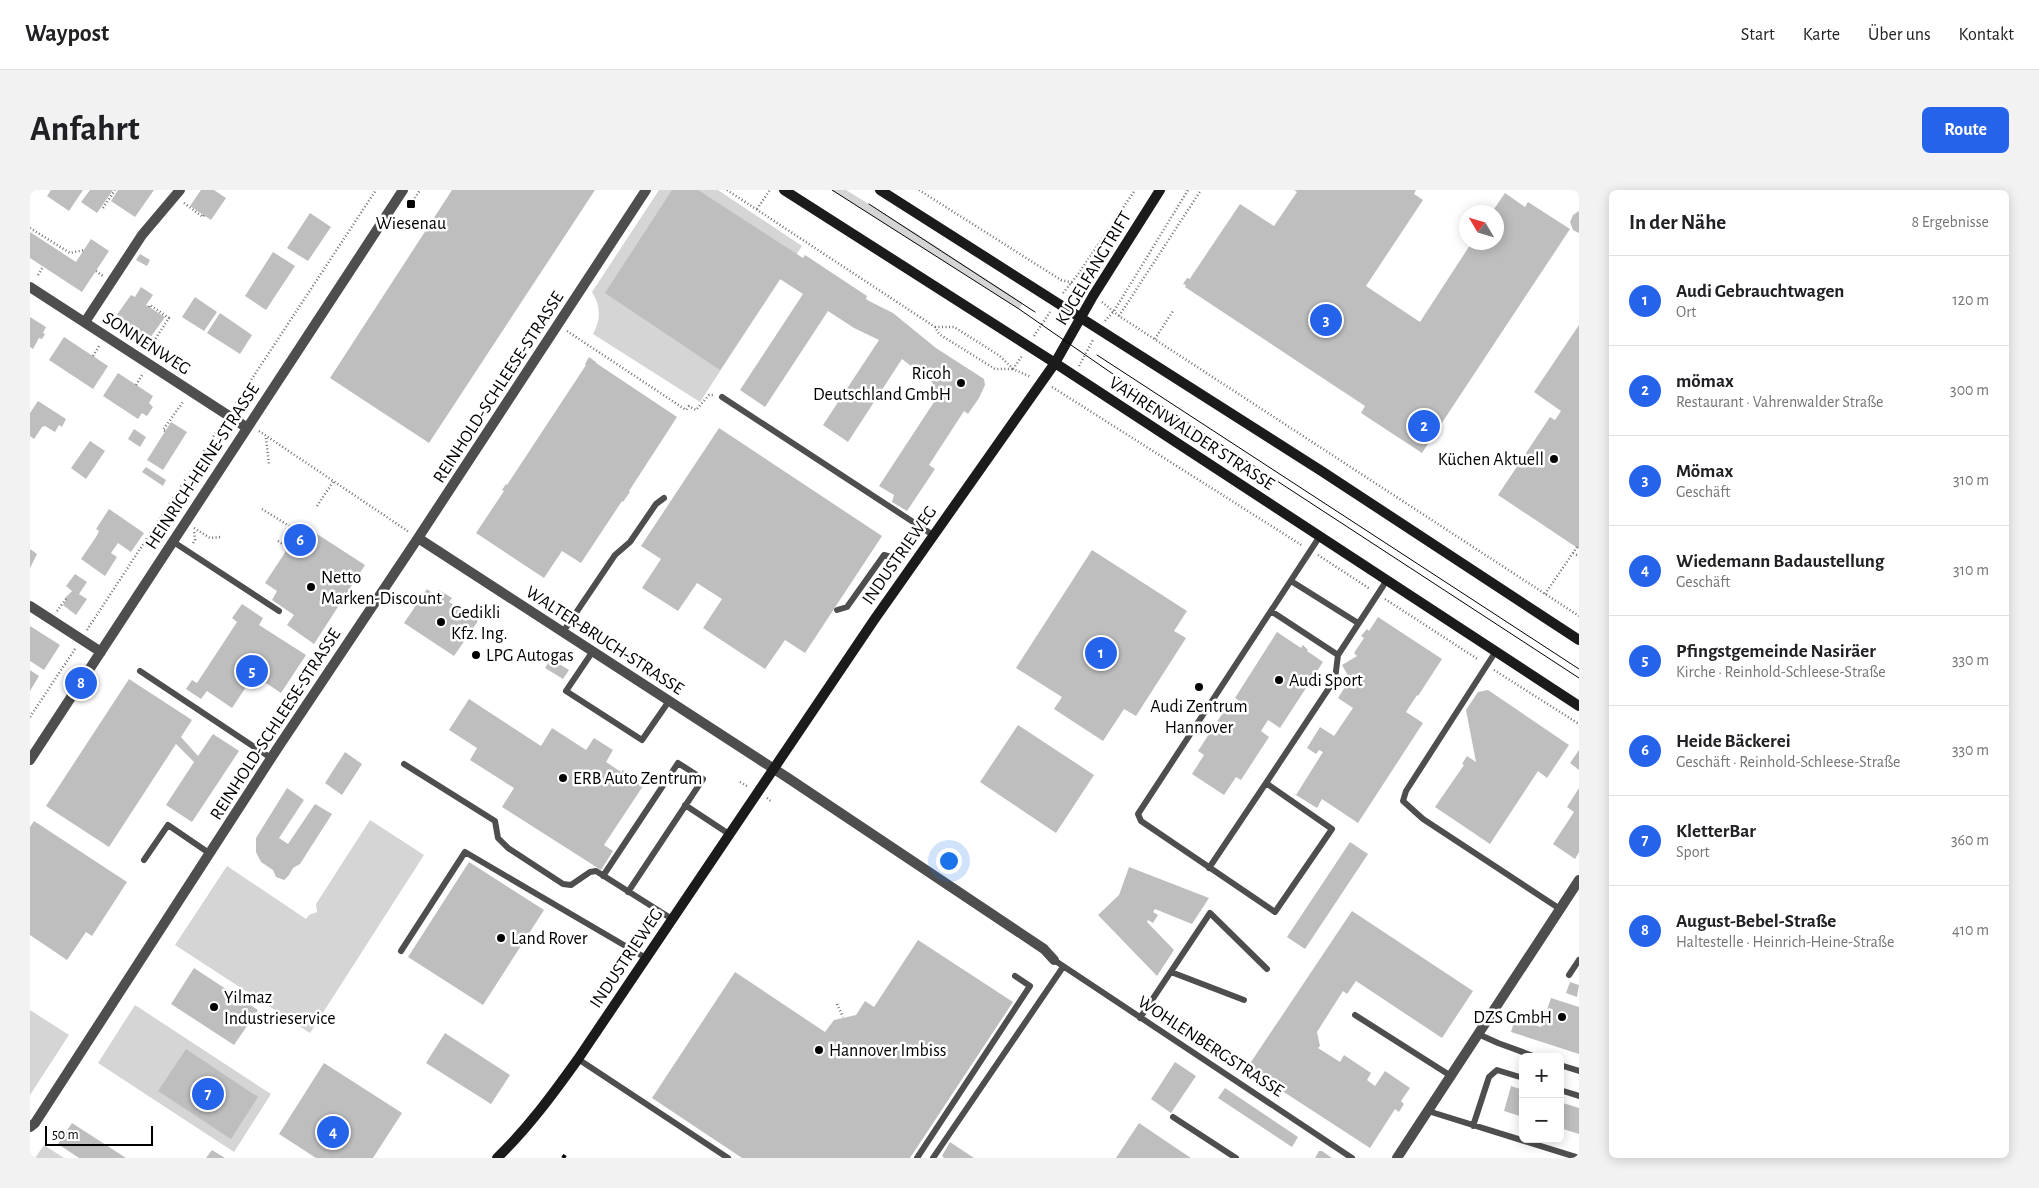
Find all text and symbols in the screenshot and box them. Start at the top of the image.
text: Waypost [25,22,109,46]
text: Start [1741,26,1775,44]
text: Karte [1803,26,1840,44]
text: Über uns [1868,26,1931,44]
text: Kontakt [1959,26,2014,44]
button: Route [1922,107,2009,153]
text: Anfahrt [30,112,140,147]
marker: Wiesenau [405,198,417,210]
north arrow [1459,205,1504,250]
street label: KUGELFANGTRIFT [1053,208,1135,329]
text: In der Nähe [1629,212,1726,233]
text: 8 Ergebnisse [1911,214,1989,230]
place label: Wiesenau [376,215,446,233]
text: Audi Gebrauchtwagen [1676,282,1844,301]
street label: REINHOLD-SCHLEESE-STRASSE [430,288,568,486]
text: 1 [1642,292,1648,308]
text: 120 m [1952,292,1989,308]
pin: 3 [1310,301,1342,339]
text: Ort [1676,304,1696,320]
street label: SONNENWEG [99,309,193,379]
place label: Ricoh Deutschland GmbH [813,365,951,404]
text: mömax [1676,372,1734,391]
street label: VAHRENWALDER STRASSE [1106,374,1278,494]
marker: Ricoh Deutschland GmbH [955,377,967,389]
street label: HEINRICH-HEINE-STRASSE [143,380,263,553]
text: 2 [1641,382,1649,398]
text: 300 m [1950,382,1989,398]
text: Restaurant · Vahrenwalder Straße [1676,394,1883,410]
pin: 2 [1408,407,1440,445]
place label: Küchen Aktuell [1438,451,1544,469]
marker: Küchen Aktuell [1548,453,1560,465]
text: Mömax [1676,462,1733,481]
text: 3 [1642,472,1648,488]
text: 310 m [1953,472,1989,488]
text: Geschäft [1676,484,1730,500]
street label: INDUSTRIEWEG [859,503,940,608]
pin: 6 [284,521,316,559]
text: Wiedemann Badaustellung [1676,552,1884,571]
text: 4 [1641,562,1649,578]
text: 310 m [1953,562,1989,578]
place label: Netto Marken-Discount [321,569,442,608]
text: Geschäft [1676,574,1730,590]
marker: Netto Marken-Discount [305,581,317,593]
street label: WALTER-BRUCH-STRASSE [522,583,687,699]
place label: Gedikli Kfz. Ing. [451,604,508,643]
marker: Gedikli Kfz. Ing. [435,616,447,628]
street label: REINHOLD-SCHLEESE-STRASSE [207,625,345,823]
pin: 1 [1085,634,1117,672]
text: Pfingstgemeinde Nasiräer [1676,642,1876,661]
place label: LPG Autogas [486,647,574,665]
marker: LPG Autogas [470,649,482,661]
pin: 5 [236,652,268,690]
text: 5 [1642,652,1648,668]
text: 330 m [1952,652,1989,668]
pin: 8 [65,664,97,702]
text: Kirche · Reinhold-Schleese-Straße [1676,664,1886,680]
place label: Audi Sport [1289,672,1363,690]
marker: Audi Sport [1273,674,1285,686]
marker: Audi Zentrum Hannover [1193,681,1205,693]
place label: Audi Zentrum Hannover [1150,698,1248,737]
text: Heide Bäckerei [1676,732,1791,751]
text: 6 [1641,742,1649,758]
text: 330 m [1952,742,1989,758]
text: Geschäft · Reinhold-Schleese-Straße [1676,754,1900,770]
place label: ERB Auto Zentrum [573,770,702,788]
marker: ERB Auto Zentrum [557,772,569,784]
text: KletterBar [1676,822,1756,841]
text: 7 [1642,832,1648,848]
text: 360 m [1951,832,1989,848]
text: Sport [1676,844,1710,860]
your location [936,848,962,874]
street label: INDUSTRIEWEG [587,906,667,1012]
text: August-Bebel-Straße [1676,912,1836,931]
text: 8 [1641,922,1649,938]
text: 410 m [1952,922,1989,938]
place label: Land Rover [511,930,588,948]
marker: Land Rover [495,932,507,944]
text: Haltestelle · Heinrich-Heine-Straße [1676,934,1894,950]
place label: Yilmaz Industrieservice [224,989,336,1028]
street label: WOHLENBERGSTRASSE [1134,993,1287,1101]
marker: Yilmaz Industrieservice [208,1001,220,1013]
place label: DZS GmbH [1473,1009,1552,1027]
marker: DZS GmbH [1556,1011,1568,1023]
place label: Hannover Imbiss [829,1042,947,1060]
marker: Hannover Imbiss [813,1044,825,1056]
map controls [1519,1053,1564,1143]
button: + [1519,1053,1564,1098]
pin: 7 [192,1075,224,1113]
button: − [1519,1098,1564,1143]
pin: 4 [317,1113,349,1151]
scale bar [45,1123,152,1146]
text: 50 m [52,1128,79,1142]

